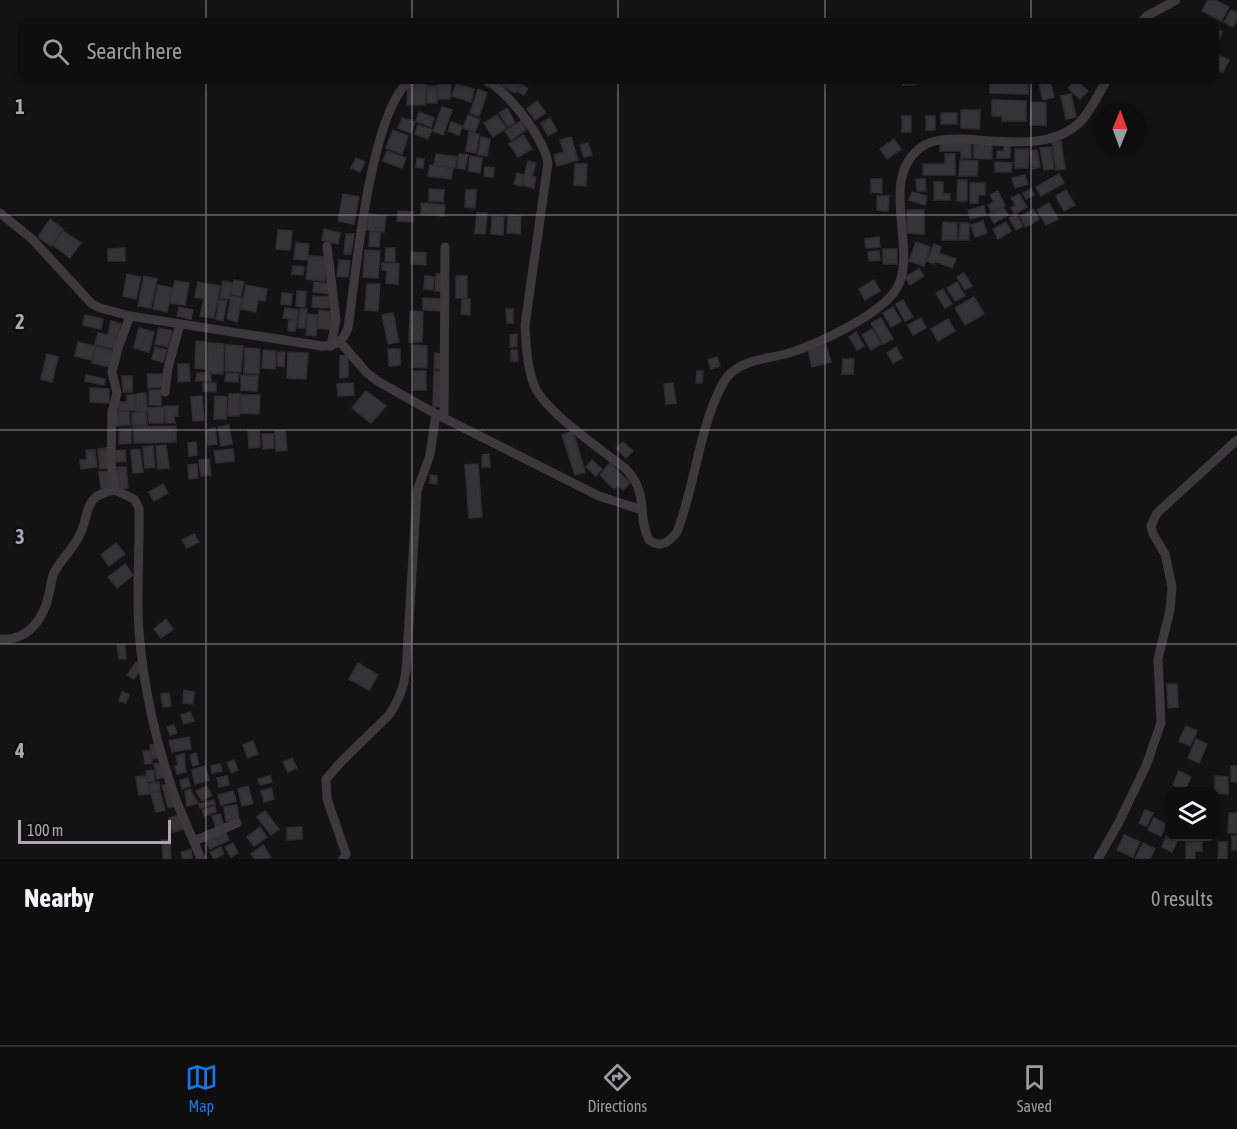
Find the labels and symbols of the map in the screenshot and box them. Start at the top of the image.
text: 1 [15,95,25,118]
north arrow [1093,102,1147,156]
text: 2 [15,310,25,333]
text: 3 [15,525,25,548]
text: 4 [14,739,25,762]
scale bar [18,817,171,844]

